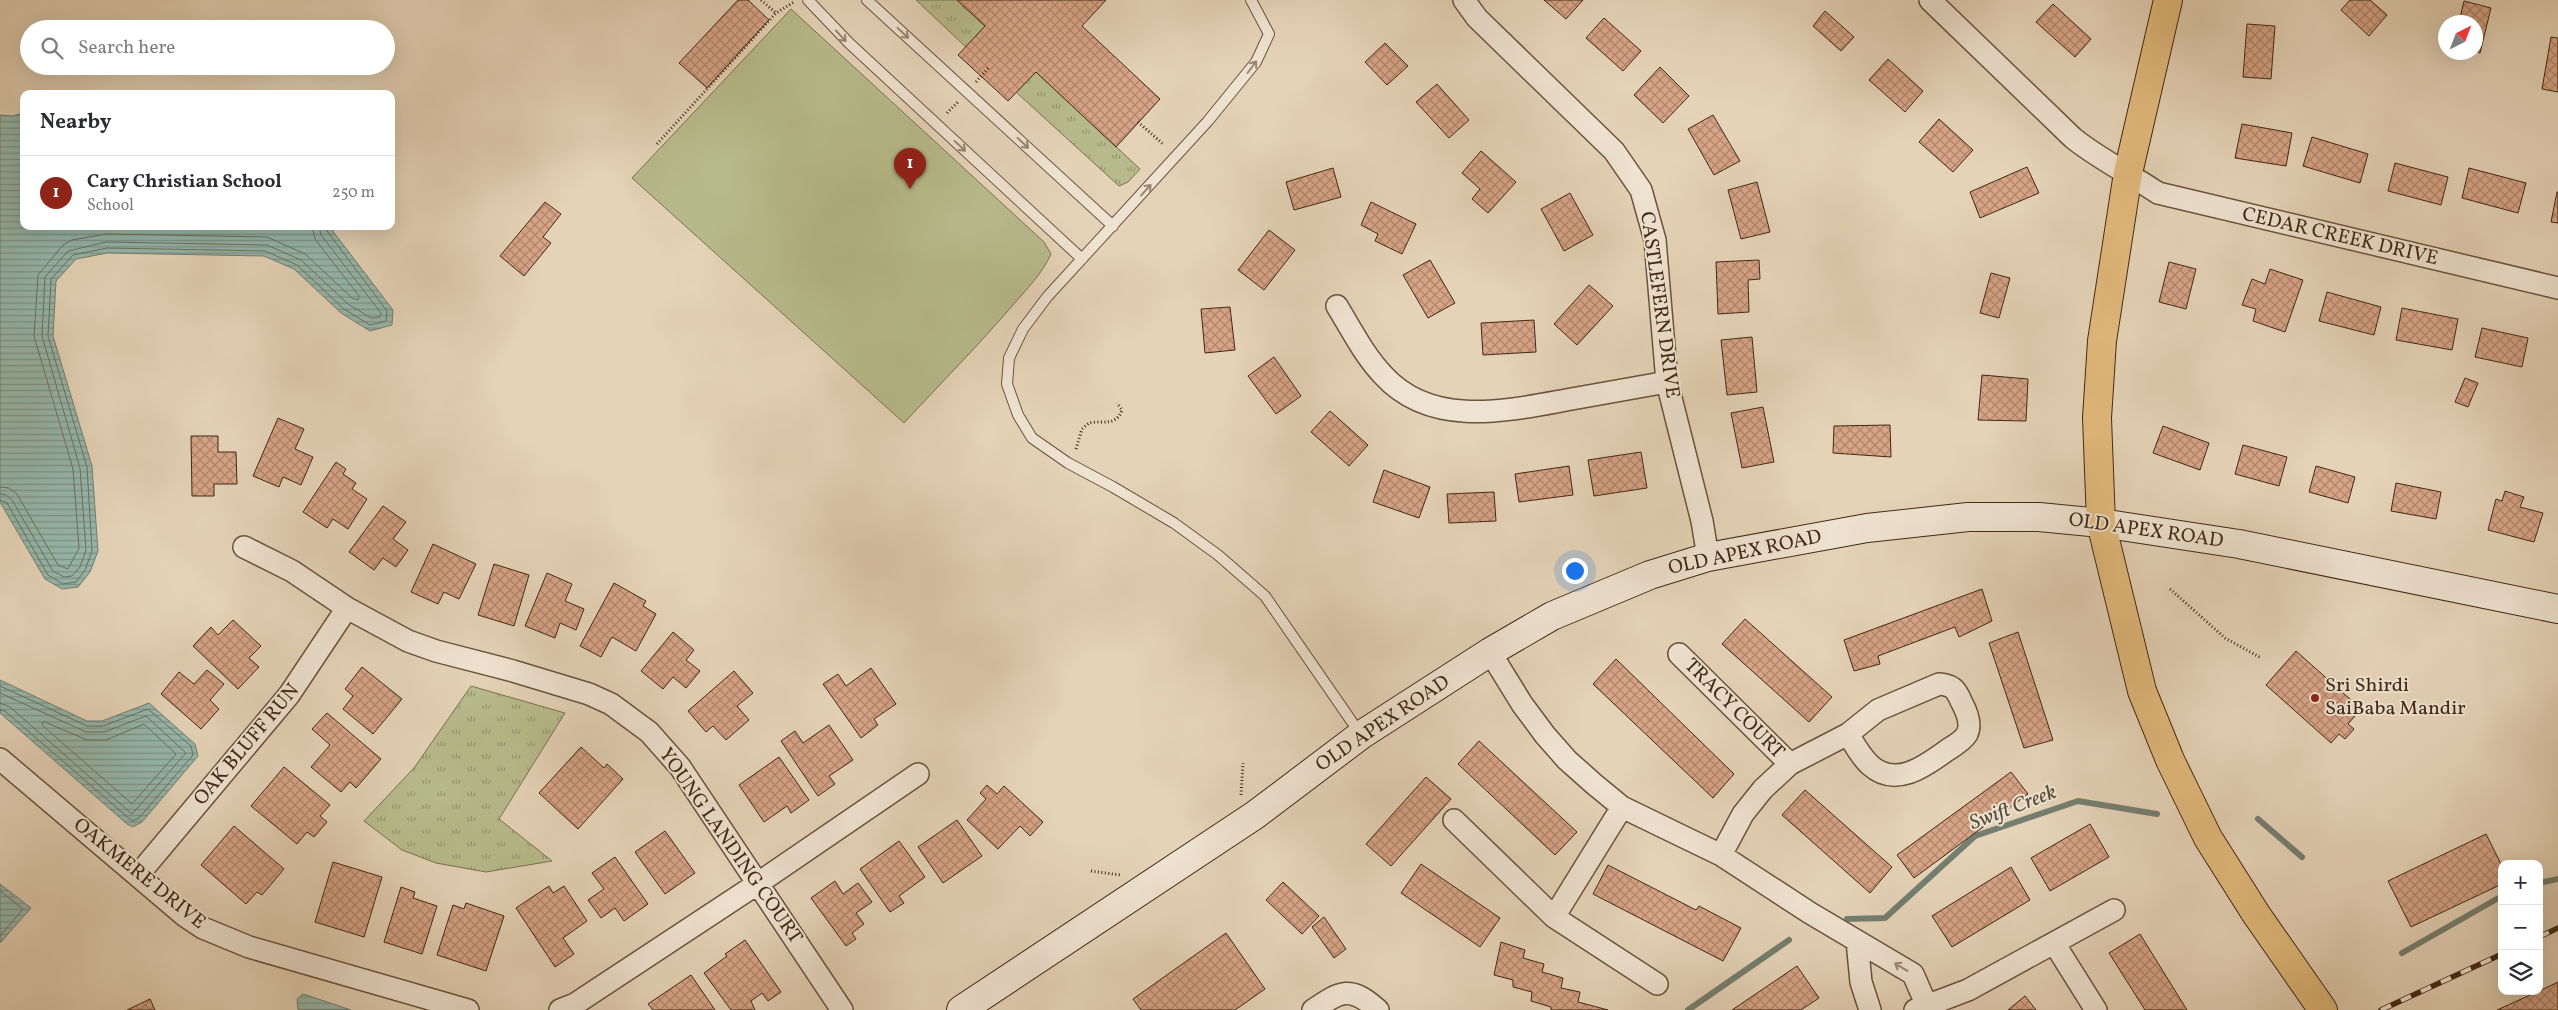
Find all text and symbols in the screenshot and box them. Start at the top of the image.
north arrow [2438,15,2483,60]
search box [20,20,395,75]
one-way arrow [896,27,909,39]
one-way arrow [835,29,847,42]
icon: search [38,34,66,62]
text: Search here [78,35,175,61]
one-way arrow [1247,60,1257,74]
text: Nearby [40,108,111,137]
one-way arrow [1016,137,1029,149]
one-way arrow [954,140,967,152]
pin: 1 [894,148,926,189]
text: Cary Christian School [87,169,282,195]
text: 1 [53,182,59,204]
text: 250 m [332,182,375,204]
one-way arrow [1140,183,1152,196]
text: School [87,195,134,217]
street label: CEDAR CREEK DRIVE [2239,201,2441,273]
street label: CASTLEFERN DRIVE [1632,210,1686,400]
street label: OLD APEX ROAD [2067,506,2225,556]
street label: OLD APEX ROAD [1666,523,1824,583]
your location [1562,558,1588,584]
street label: TRACY COURT [1677,652,1791,766]
street label: OLD APEX ROAD [1310,669,1456,779]
place label: Sri Shirdi SaiBaba Mandir [2325,672,2466,723]
street label: OAK BLUFF RUN [188,678,307,812]
marker: Sri Shirdi SaiBaba Mandir [2309,692,2321,704]
street label: YOUNG LANDING COURT [652,742,809,950]
water label: Swift Creek [1965,778,2061,838]
street label: OAKMERE DRIVE [67,812,211,936]
map controls [2498,860,2543,995]
button: + [2498,860,2543,905]
button: − [2498,905,2543,950]
button: layers [2498,950,2543,995]
one-way arrow [1895,961,1909,971]

